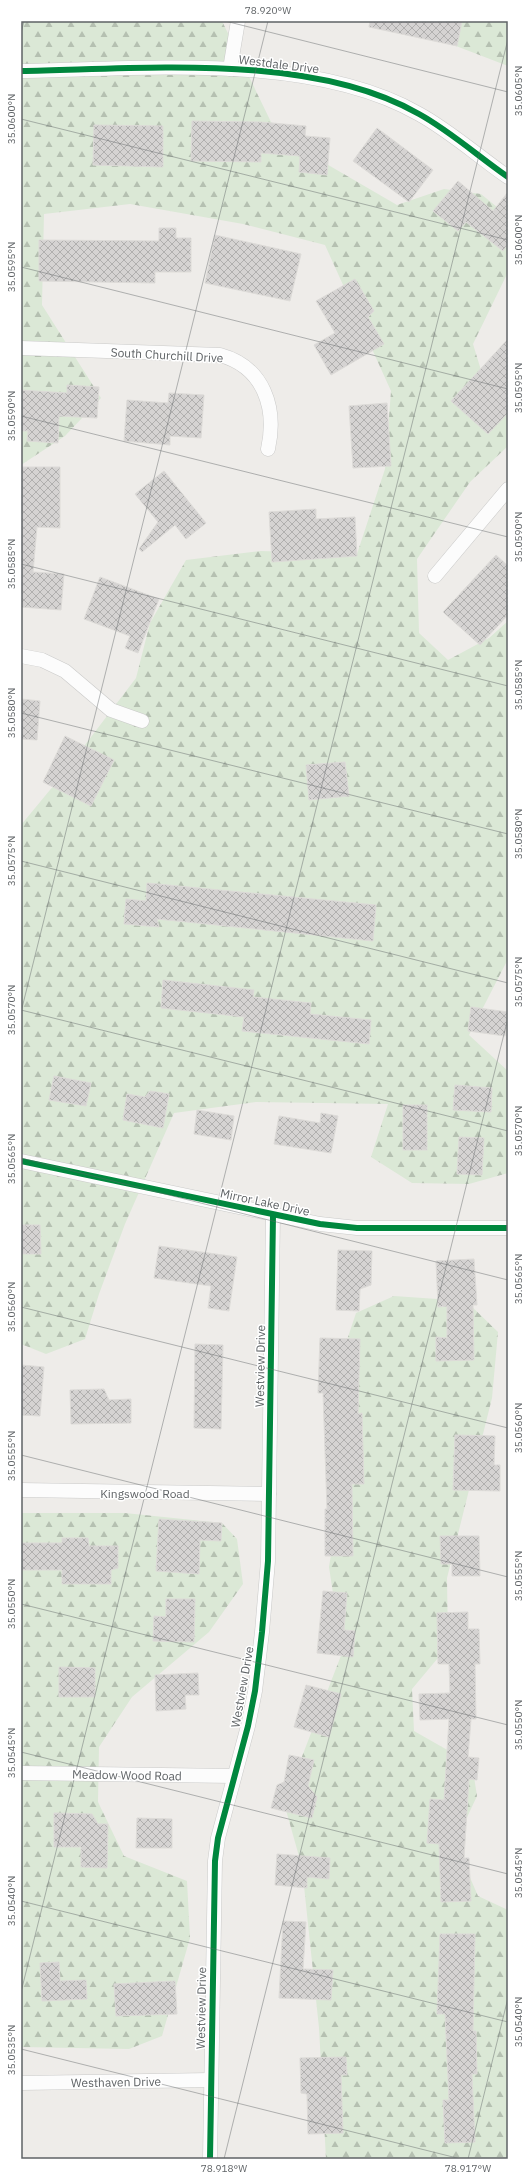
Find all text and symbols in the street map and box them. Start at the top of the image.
text: 78.920°W [245,4,291,17]
street label: Westdale Drive [238,52,320,76]
text: 35.0605°N [512,66,525,116]
text: 35.0600°N [5,94,18,144]
text: 35.0600°N [512,215,525,265]
text: 35.0595°N [5,242,18,292]
street label: South Churchill Drive [110,345,224,365]
text: 35.0595°N [512,363,525,413]
text: 35.0590°N [5,391,18,441]
text: 35.0590°N [512,512,525,562]
text: 35.0585°N [5,539,18,589]
text: 35.0585°N [512,660,525,710]
text: 35.0580°N [5,688,18,738]
text: 35.0580°N [512,809,525,859]
text: 35.0575°N [5,836,18,886]
text: 35.0575°N [512,957,525,1007]
text: 35.0570°N [5,985,18,1035]
text: 35.0570°N [512,1106,525,1156]
text: 35.0565°N [5,1134,18,1184]
street label: Mirror Lake Drive [219,1185,312,1219]
text: 35.0565°N [512,1254,525,1304]
text: 35.0560°N [5,1282,18,1332]
street label: Westview Drive [252,1324,268,1407]
text: 35.0560°N [512,1403,525,1453]
text: 35.0555°N [5,1431,18,1481]
street label: Kingswood Road [100,1486,190,1501]
text: 35.0555°N [512,1551,525,1601]
text: 35.0550°N [5,1579,18,1629]
street label: Westview Drive [227,1645,257,1729]
text: 35.0550°N [512,1700,525,1750]
text: 35.0545°N [5,1728,18,1778]
street label: Meadow Wood Road [72,1767,182,1783]
text: 35.0545°N [512,1848,525,1898]
text: 35.0540°N [5,1876,18,1926]
street label: Westview Drive [193,1966,209,2049]
text: 35.0540°N [512,1997,525,2047]
text: 35.0535°N [5,2025,18,2075]
street label: Westhaven Drive [71,2074,162,2090]
text: 78.918°W [201,2162,247,2175]
text: 78.917°W [445,2162,491,2175]

